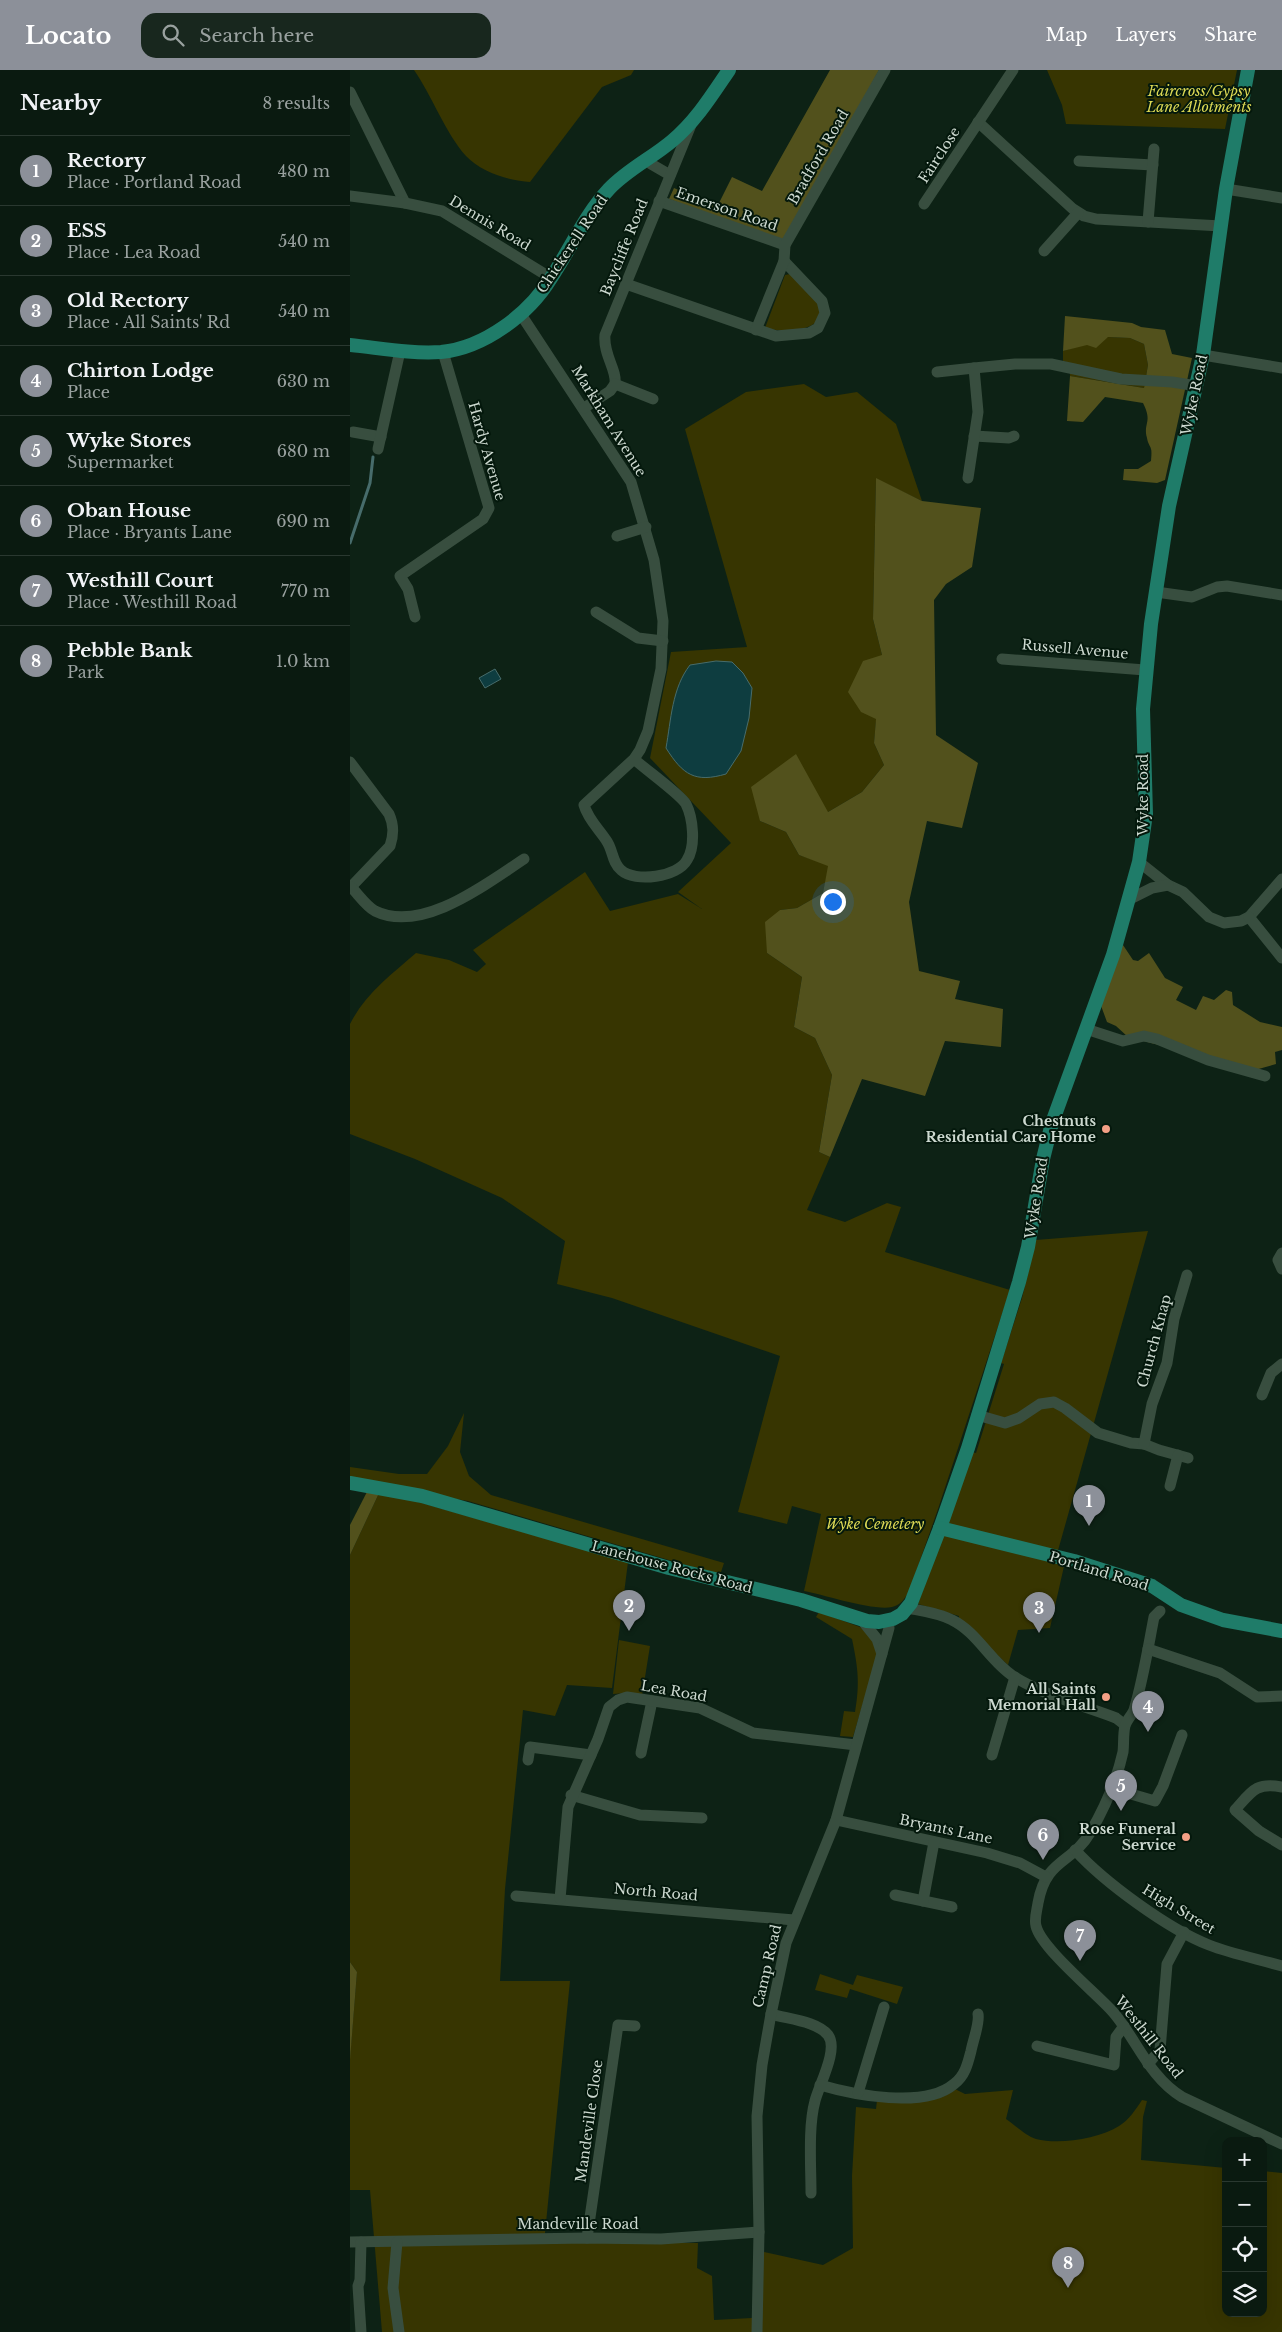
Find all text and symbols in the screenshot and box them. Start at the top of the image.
search box [141,13,491,58]
text: Locato [25,21,111,50]
icon: search [159,21,187,49]
text: Search here [199,24,314,47]
text: Map [1046,24,1087,46]
text: Layers [1115,24,1176,46]
text: Share [1204,24,1257,46]
park label: Faircross/Gypsy Lane Allotments [1145,82,1252,116]
text: Nearby [20,90,101,116]
text: 8 results [263,93,330,113]
street label: Bradford Road [784,106,853,208]
street label: Fairclose [914,123,964,187]
text: Rectory [67,149,146,172]
text: 1 [33,161,39,181]
text: 480 m [278,161,330,181]
text: Place · Portland Road [67,172,241,192]
street label: Emerson Road [674,183,781,235]
street label: Chickerell Road [533,191,612,296]
street label: Dennis Road [446,192,535,255]
street label: Baycliffe Road [596,195,652,298]
text: ESS [67,219,107,242]
text: 2 [31,231,41,251]
text: 540 m [278,231,330,251]
text: Place · Lea Road [67,242,200,262]
text: Old Rectory [67,289,188,312]
text: 3 [31,301,41,321]
text: 540 m [278,301,330,321]
text: Place · All Saints' Rd [67,312,230,332]
street label: Wyke Road [1176,352,1211,438]
text: Chirton Lodge [67,359,214,382]
street label: Markham Avenue [568,362,650,480]
text: 4 [31,371,41,391]
text: 630 m [277,371,330,391]
text: Place [67,382,110,402]
street label: Hardy Avenue [464,400,510,502]
text: Wyke Stores [67,429,191,452]
text: 5 [31,441,41,461]
text: 680 m [277,441,330,461]
text: Supermarket [67,452,174,472]
text: Oban House [67,499,191,522]
text: 6 [31,511,41,531]
text: 690 m [276,511,330,531]
text: Place · Bryants Lane [67,522,232,542]
text: Westhill Court [67,569,213,592]
text: 7 [32,581,40,601]
text: 770 m [281,581,330,601]
text: Place · Westhill Road [67,592,237,612]
street label: Russell Avenue [1021,635,1129,663]
text: Pebble Bank [67,639,192,662]
text: 8 [31,651,41,671]
text: 1.0 km [276,651,330,671]
text: Park [67,662,104,682]
street label: Wyke Road [1134,753,1152,837]
your location [820,889,846,915]
place label: Chestnuts Residential Care Home [926,1112,1096,1146]
marker: Chestnuts Residential Care Home [1100,1123,1112,1135]
street label: Wyke Road [1021,1155,1051,1241]
street label: Church Knap [1133,1292,1175,1390]
pin: 1 [1073,1485,1105,1526]
park label: Wyke Cemetery [826,1515,925,1533]
street label: Lanehouse Rocks Road [590,1537,755,1597]
street label: Portland Road [1047,1547,1151,1595]
pin: 2 [613,1590,645,1631]
pin: 3 [1023,1592,1055,1633]
street label: Lea Road [639,1676,709,1706]
place label: All Saints Memorial Hall [987,1680,1096,1714]
marker: All Saints Memorial Hall [1100,1691,1112,1703]
pin: 4 [1132,1691,1164,1732]
pin: 5 [1105,1770,1137,1811]
street label: Bryants Lane [898,1810,994,1848]
pin: 6 [1027,1819,1059,1860]
place label: Rose Funeral Service [1079,1820,1176,1854]
marker: Rose Funeral Service [1180,1831,1192,1843]
street label: North Road [613,1879,699,1905]
street label: High Street [1139,1880,1219,1938]
pin: 7 [1064,1920,1096,1961]
street label: Camp Road [749,1922,785,2009]
street label: Westhill Road [1111,1991,1187,2082]
street label: Mandeville Close [571,2058,607,2184]
map controls [1222,2137,1267,2317]
button: + [1222,2137,1267,2182]
button: − [1222,2182,1267,2227]
street label: Mandeville Road [517,2215,639,2233]
button: locate [1222,2227,1267,2272]
pin: 8 [1052,2247,1084,2288]
button: layers [1222,2272,1267,2317]

